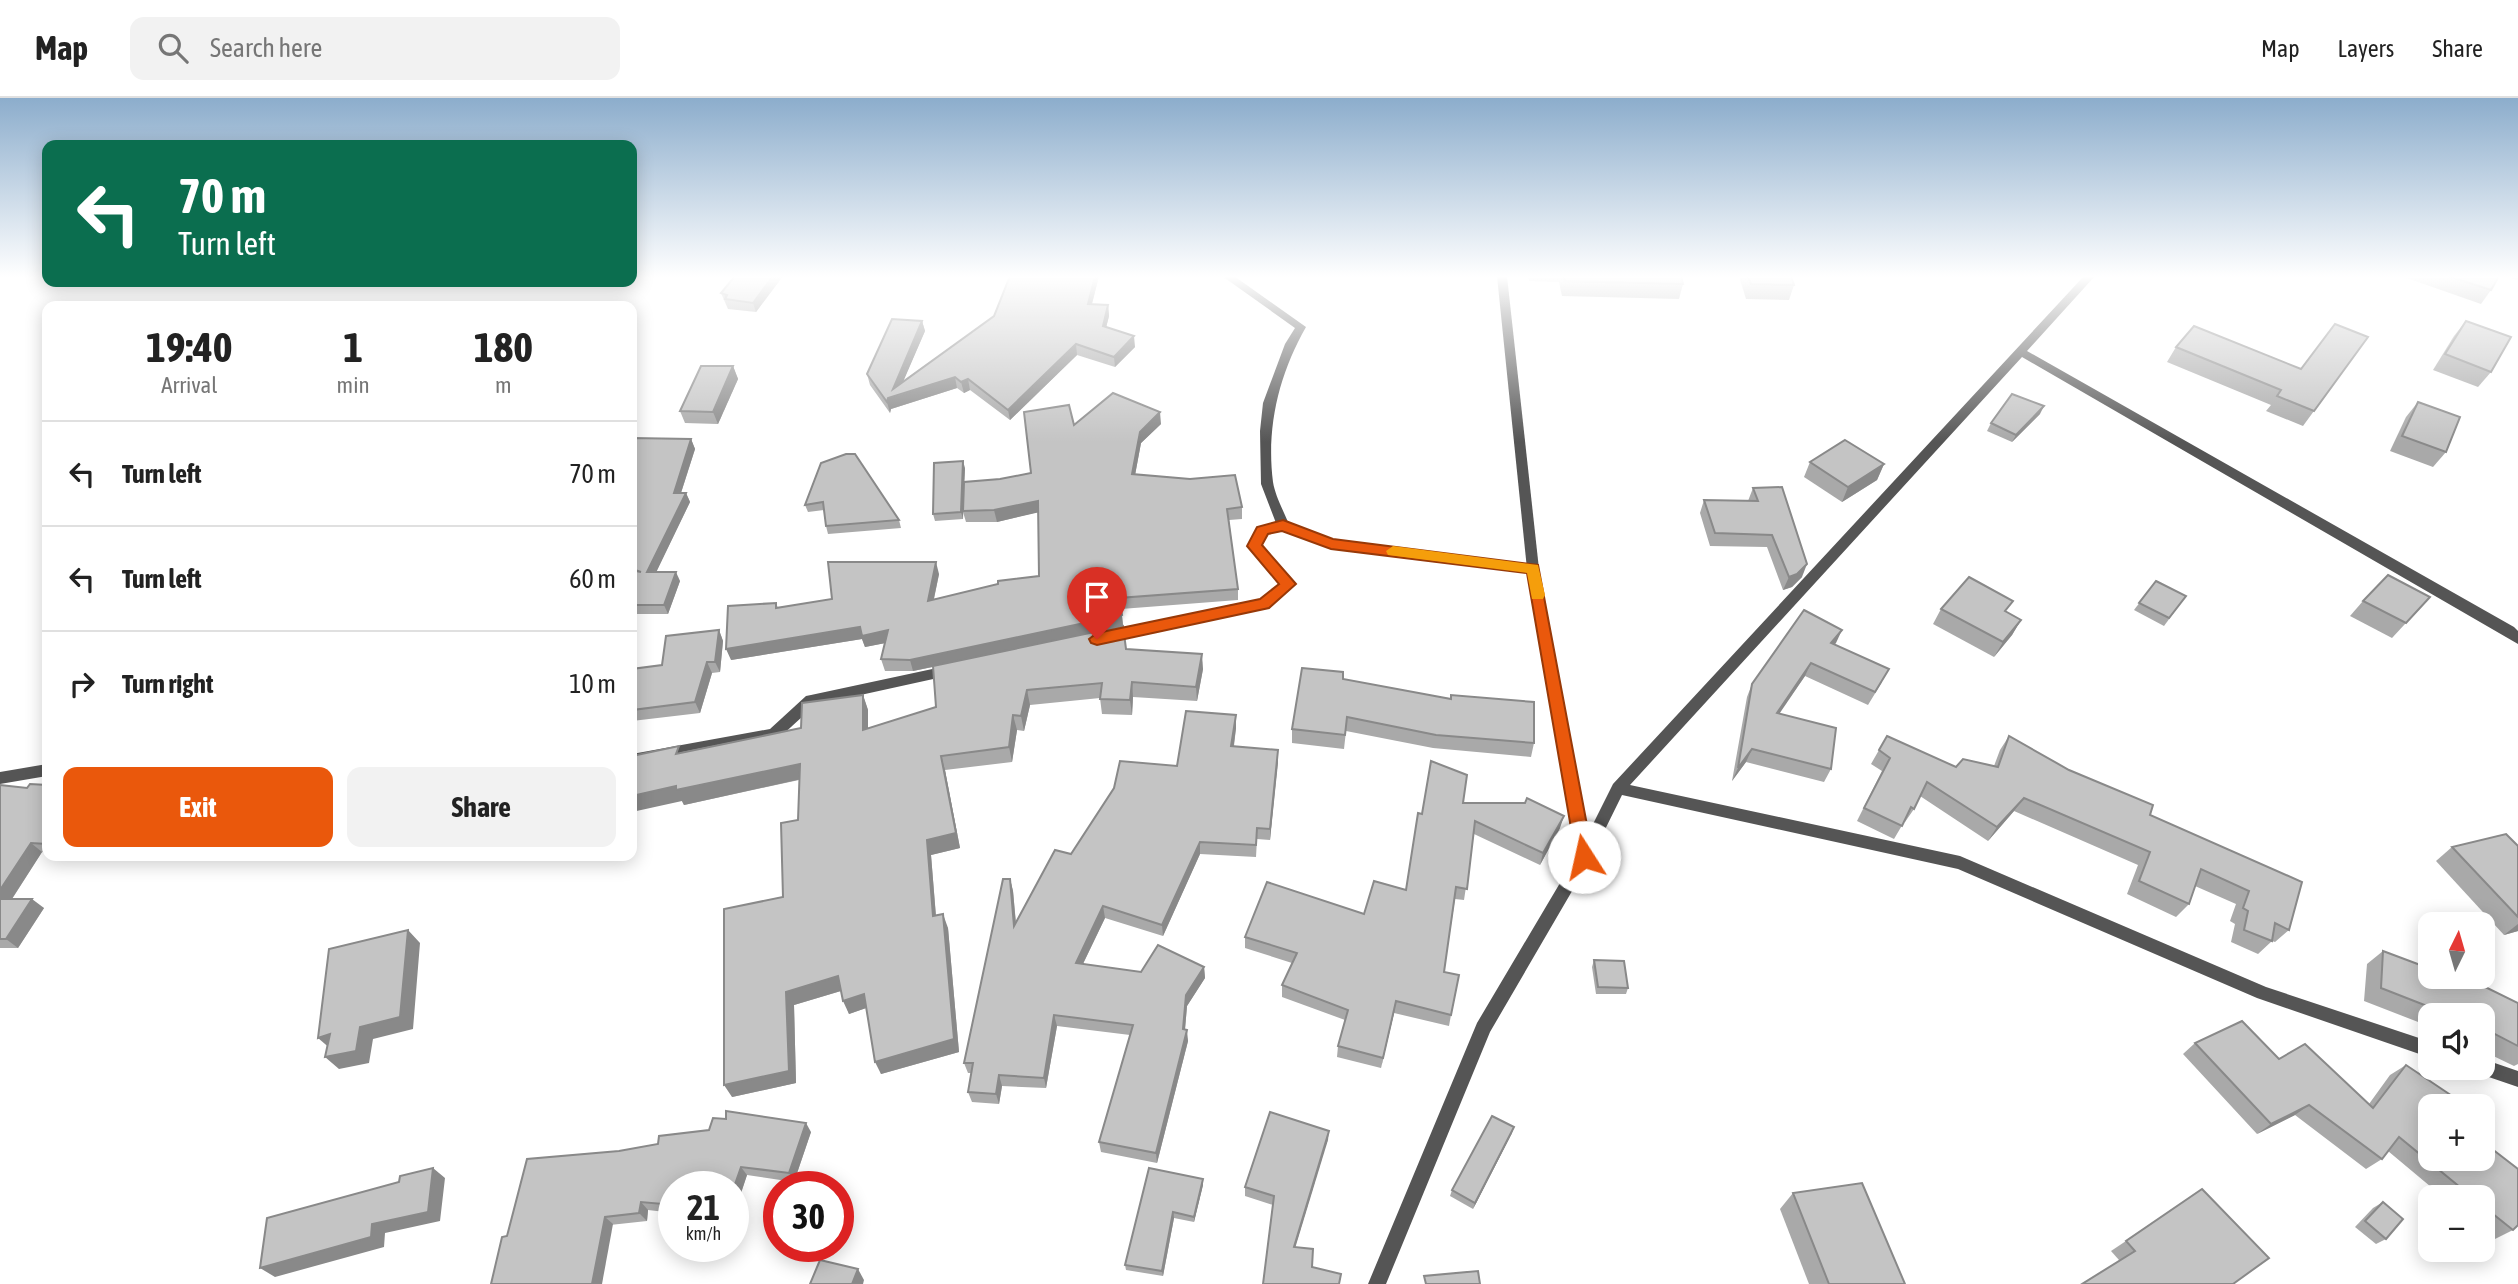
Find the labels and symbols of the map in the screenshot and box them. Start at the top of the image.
pin [1067,567,1127,639]
position arrow [1547,820,1621,894]
north arrow [2418,912,2496,989]
speed limit sign: 30 [763,1171,854,1262]

